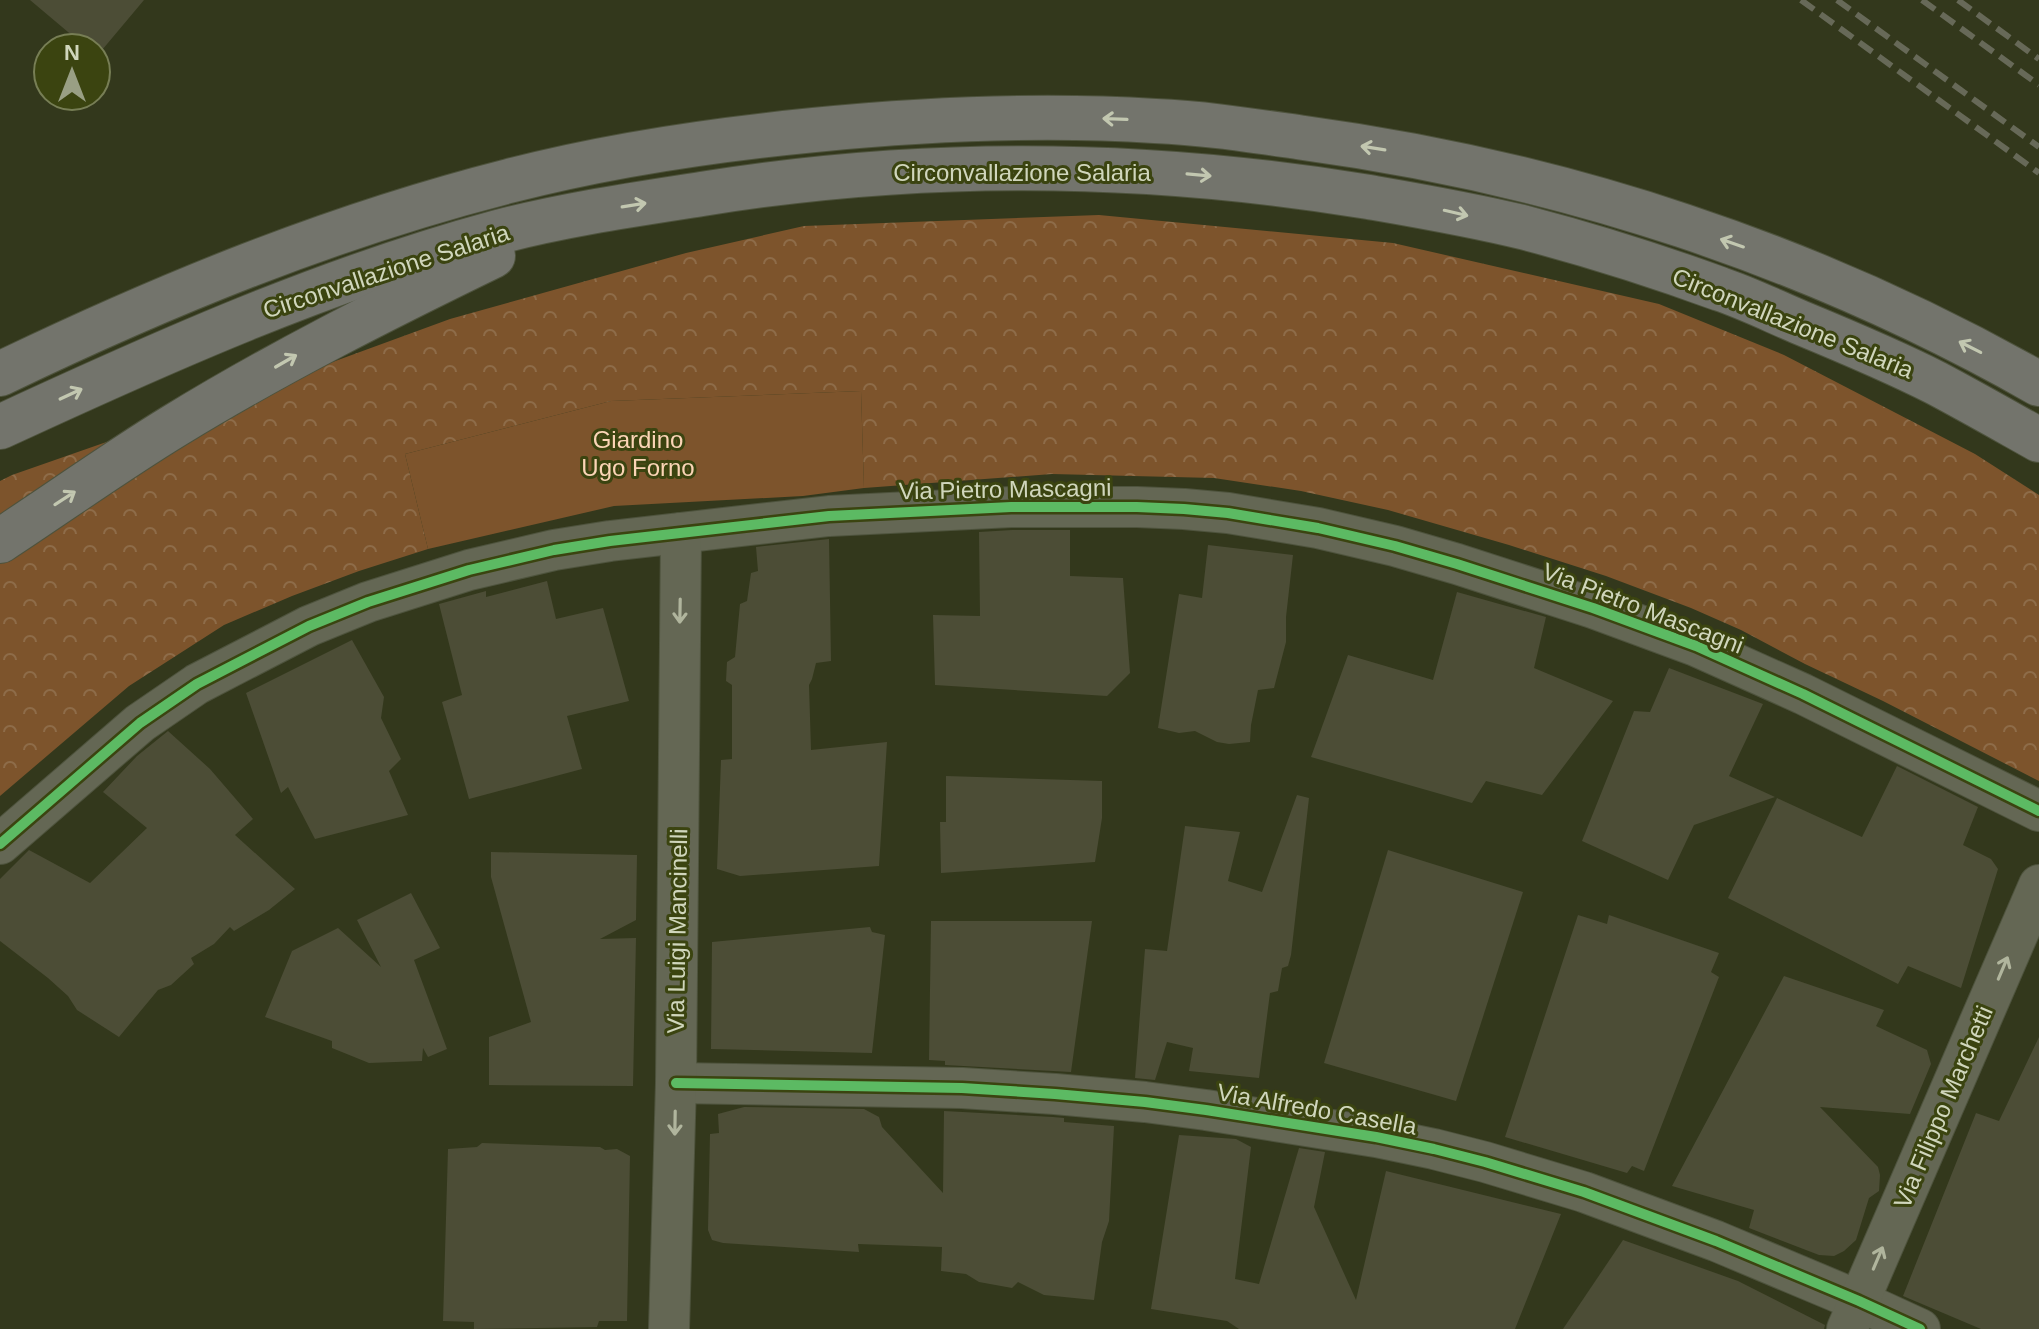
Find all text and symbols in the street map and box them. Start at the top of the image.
north arrow [32,32,112,112]
text: N [64,40,80,65]
one-way arrow [1102,111,1129,126]
one-way arrow [1361,140,1386,155]
street label: Circonvallazione Salaria [893,159,1151,186]
one-way arrow [1185,168,1212,183]
one-way arrow [621,196,646,211]
one-way arrow [1443,206,1469,221]
street label: Circonvallazione Salaria [259,218,513,324]
one-way arrow [1720,235,1745,249]
street label: Circonvallazione Salaria [1669,262,1918,384]
one-way arrow [1959,339,1982,355]
one-way arrow [274,353,297,369]
one-way arrow [58,386,82,401]
park label: Giardino Ugo Forno [581,426,695,481]
street label: Via Pietro Mascagni [898,474,1112,504]
one-way arrow [54,490,76,506]
street label: Via Pietro Mascagni [1539,557,1747,659]
one-way arrow [673,597,688,624]
street label: Via Luigi Mancinelli [662,828,692,1034]
one-way arrow [1997,956,2012,980]
street label: Via Filippo Marchetti [1888,1002,1998,1212]
street label: Via Alfredo Casella [1215,1078,1420,1140]
one-way arrow [667,1109,682,1136]
one-way arrow [1871,1246,1886,1270]

